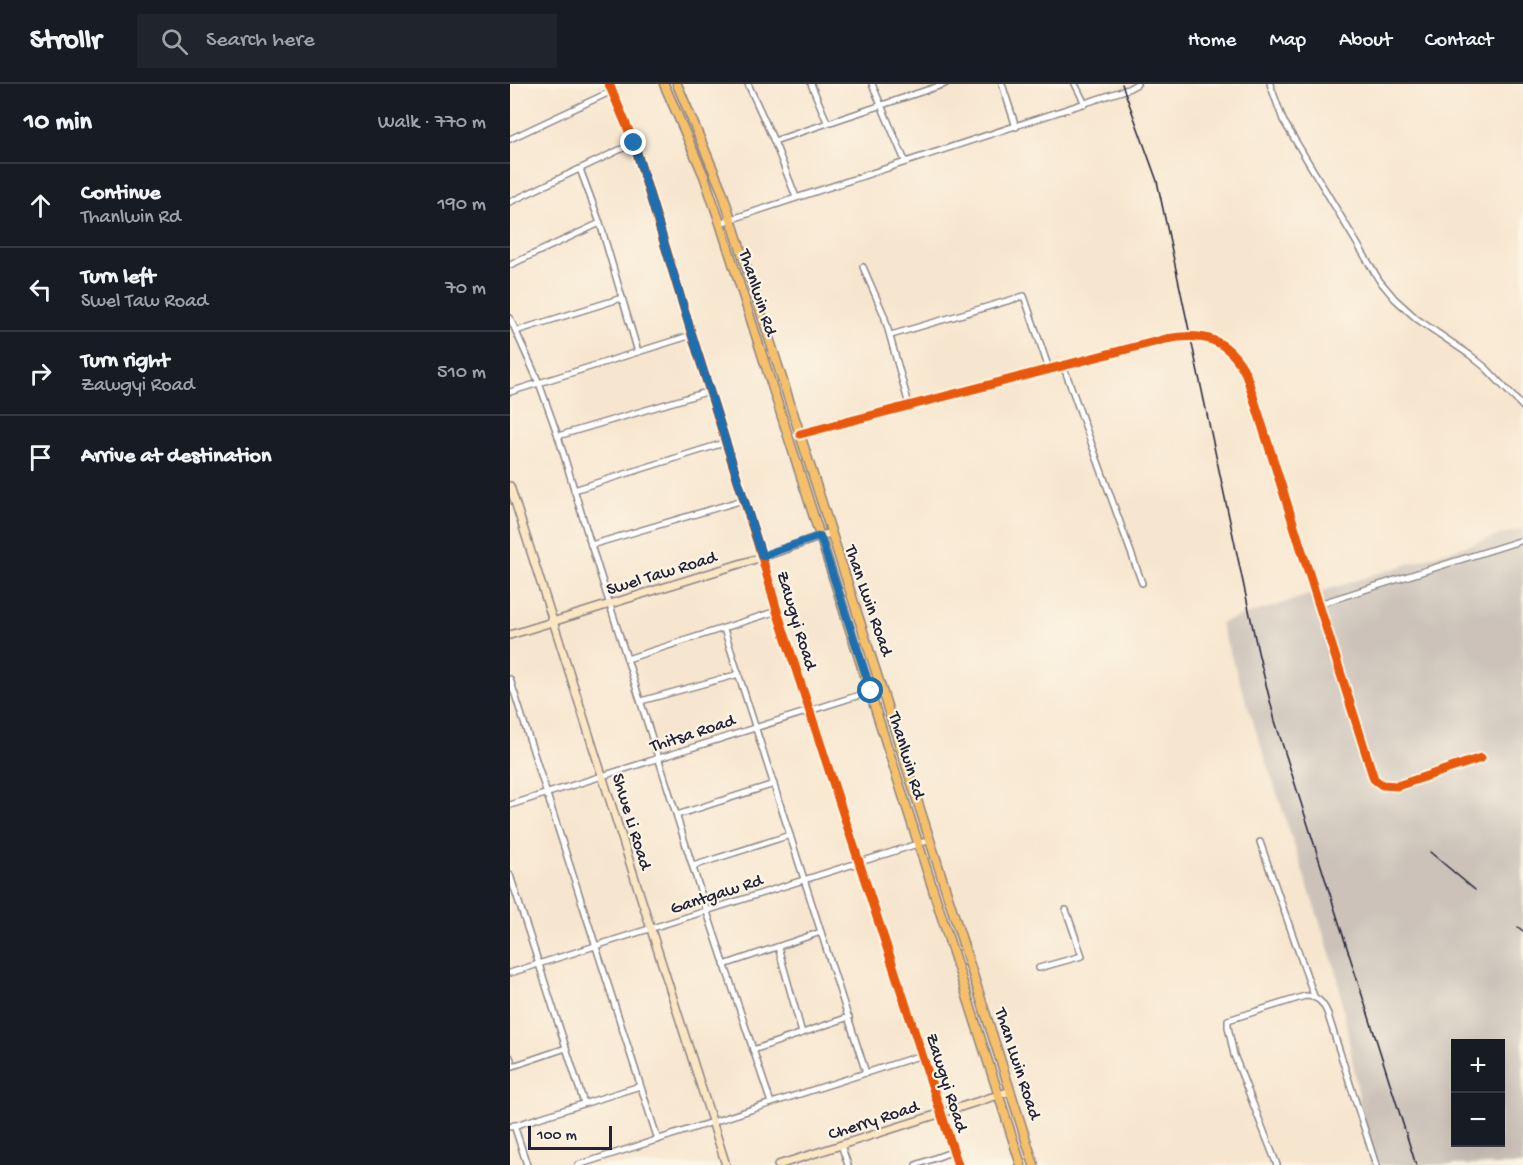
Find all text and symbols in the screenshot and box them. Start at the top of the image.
search box [137,14,557,68]
text: Strollr [30,25,101,58]
icon: search [158,25,191,58]
text: Search here [206,28,315,54]
text: Home [1188,29,1236,54]
text: Map [1269,29,1306,54]
text: About [1339,29,1392,54]
text: Contact [1425,29,1493,54]
text: 10 min [24,108,92,139]
text: Walk · 770 m [378,112,486,135]
route end [620,129,646,155]
text: Continue [81,181,161,207]
icon: ahead [24,189,57,222]
text: 190 m [438,194,486,217]
text: Thanlwin Rd [81,207,181,230]
street label: Thanlwin Rd [732,246,781,340]
text: Turn left [81,265,155,291]
icon: left [24,273,57,306]
text: 70 m [445,278,486,301]
text: Swel Taw Road [81,291,208,314]
text: Turn right [81,349,169,375]
icon: right [24,357,57,390]
text: 510 m [437,362,486,385]
text: Zawgyi Road [81,375,195,398]
icon: arrive [24,441,57,474]
text: Arrive at destination [81,444,271,470]
street label: Than Lwin Road [839,542,897,660]
street label: Swel Taw Road [604,547,721,601]
street label: Zawgyi Road [771,569,821,674]
route start [857,677,883,703]
street label: Thanlwin Rd [882,709,929,803]
street label: Thitsa Road [647,710,739,758]
street label: Shwe Li Road [606,771,656,874]
street label: Gantgaw Rd [668,870,767,920]
street label: Than Lwin Road [988,1004,1045,1124]
street label: Zawgyi Road [920,1031,972,1136]
map controls [1451,1039,1505,1147]
button: + [1451,1039,1505,1093]
button: − [1451,1093,1505,1147]
street label: Cherry Road [826,1096,923,1146]
scale bar [528,1123,612,1150]
text: 100 m [537,1127,577,1146]

